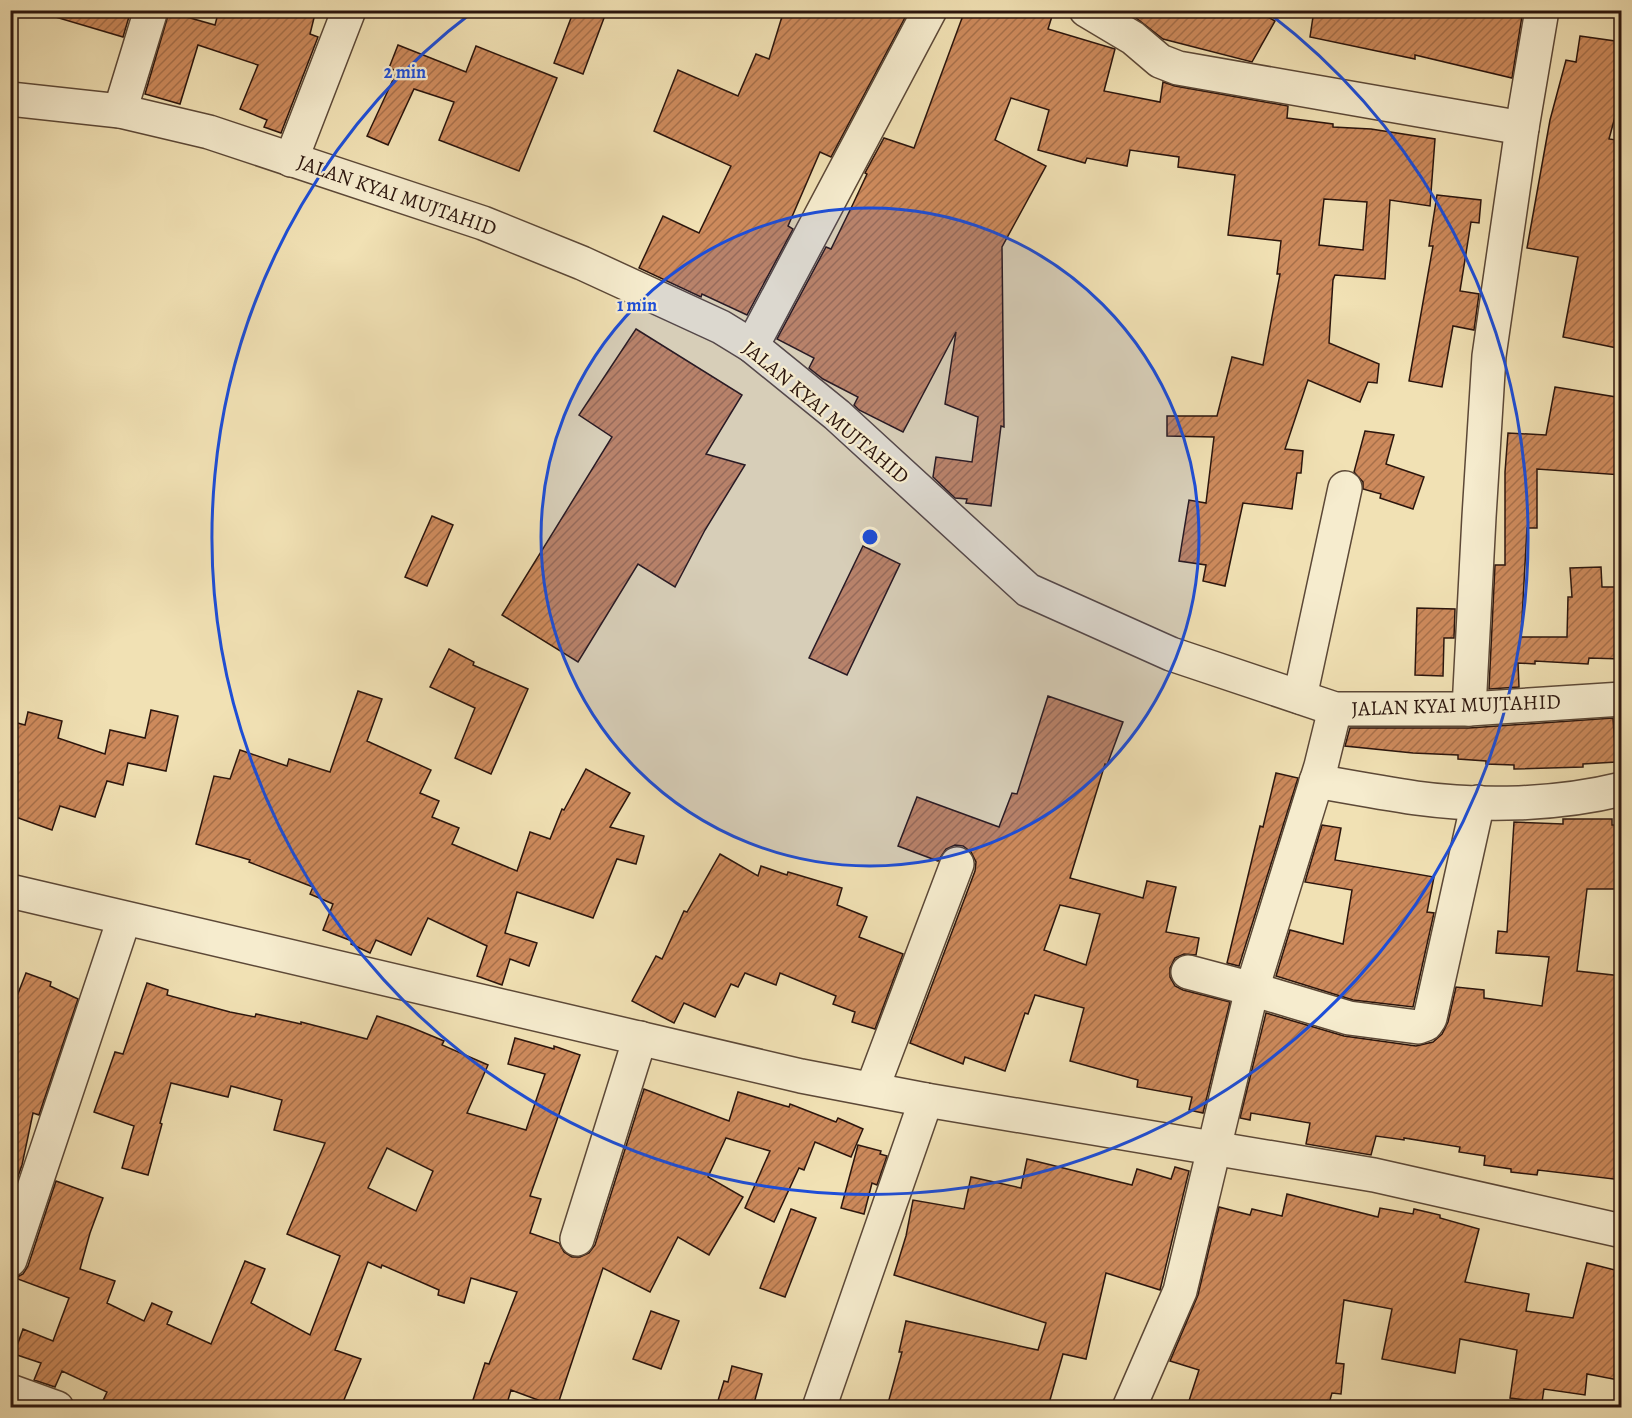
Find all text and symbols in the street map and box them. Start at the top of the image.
text: 2 min [384,60,426,84]
street label: JALAN KYAI MUJTAHID [293,148,501,242]
text: 1 min [617,293,657,317]
street label: JALAN KYAI MUJTAHID [737,334,915,490]
centre of rings [860,527,880,547]
street label: JALAN KYAI MUJTAHID [1351,687,1561,723]

